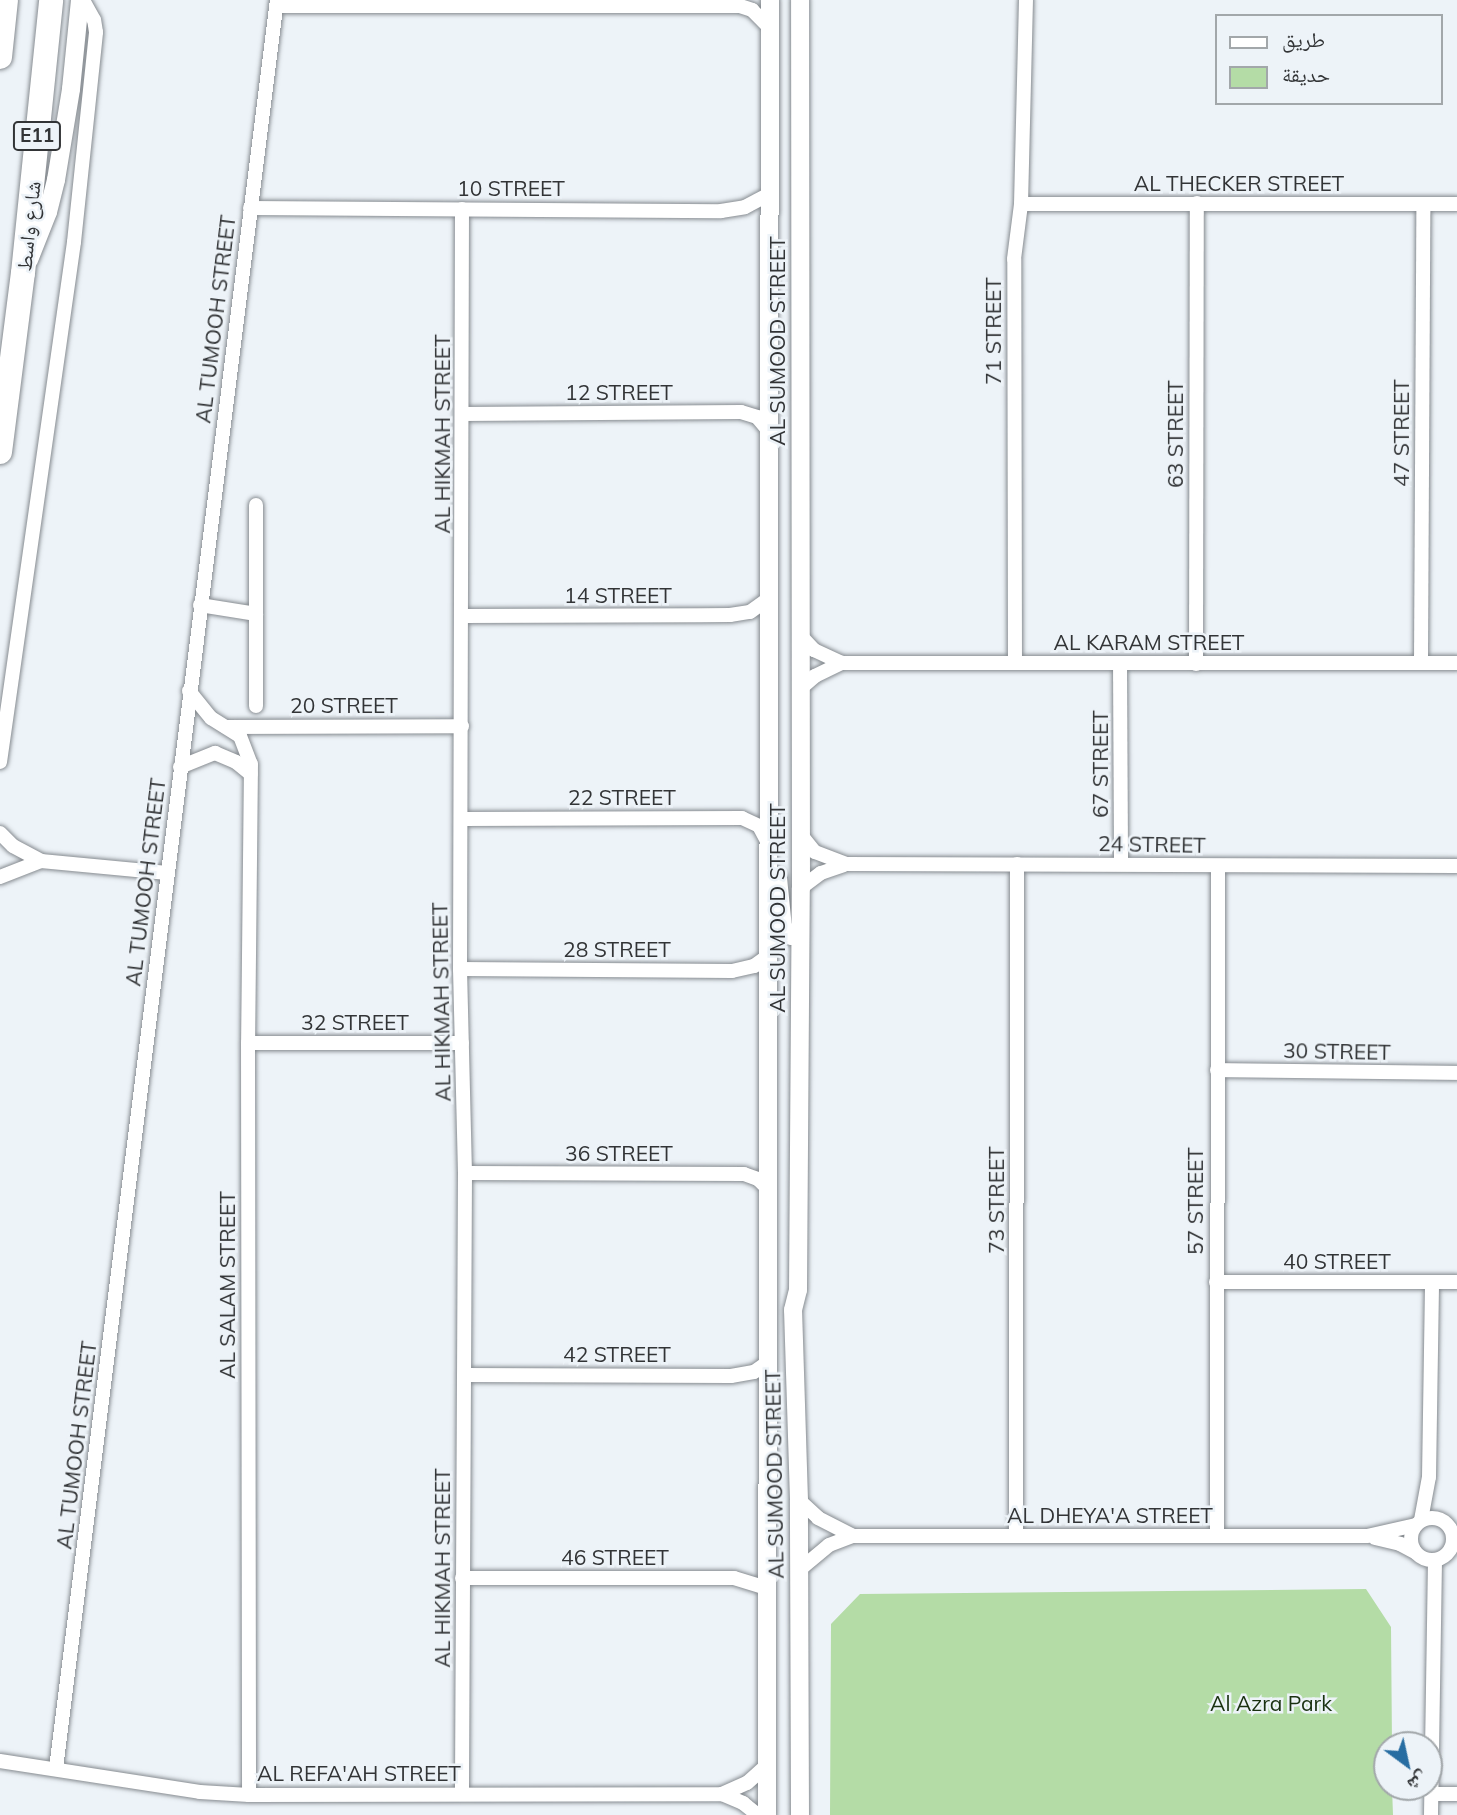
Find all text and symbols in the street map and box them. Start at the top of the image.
legend [1216,14,1443,105]
text: طريق [1282,26,1325,52]
text: حديقة [1282,61,1330,87]
road number: E11 [12,120,61,152]
street label: AL THECKER STREET [1134,170,1344,196]
street label: 10 STREET [457,175,565,201]
street label: شارع واسط [11,180,45,272]
street label: AL TUMOOH STREET [190,214,240,424]
street label: AL SUMOOD STREET [764,236,790,446]
street label: 71 STREET [980,277,1006,385]
street label: AL HIKMAH STREET [429,334,455,534]
street label: 12 STREET [565,379,673,405]
street label: 47 STREET [1388,379,1414,487]
street label: 63 STREET [1162,380,1188,488]
street label: 14 STREET [564,582,672,608]
street label: AL KARAM STREET [1054,629,1244,655]
street label: 20 STREET [290,692,398,718]
street label: 67 STREET [1087,710,1113,818]
street label: AL TUMOOH STREET [120,777,170,987]
street label: 22 STREET [568,784,676,810]
street label: AL SUMOOD STREET [764,803,790,1013]
street label: 24 STREET [1098,830,1206,858]
street label: AL HIKMAH STREET [427,902,455,1102]
street label: 28 STREET [563,936,671,962]
street label: 32 STREET [301,1009,409,1035]
street label: 30 STREET [1283,1037,1391,1065]
street label: 36 STREET [565,1140,673,1166]
street label: 73 STREET [983,1146,1009,1254]
street label: 57 STREET [1182,1147,1208,1255]
street label: AL SALAM STREET [214,1191,240,1379]
street label: 40 STREET [1283,1248,1391,1274]
street label: AL TUMOOH STREET [51,1340,101,1550]
street label: 42 STREET [563,1341,671,1367]
street label: AL SUMOOD STREET [760,1369,788,1579]
street label: AL HIKMAH STREET [429,1468,455,1668]
street label: AL DHEYA'A STREET [1007,1502,1213,1528]
street label: 46 STREET [561,1544,669,1570]
park label: Al Azra Park [1210,1690,1332,1716]
north arrow [1373,1731,1443,1801]
street label: AL REFA'AH STREET [257,1760,461,1786]
text: ش [1403,1766,1433,1797]

